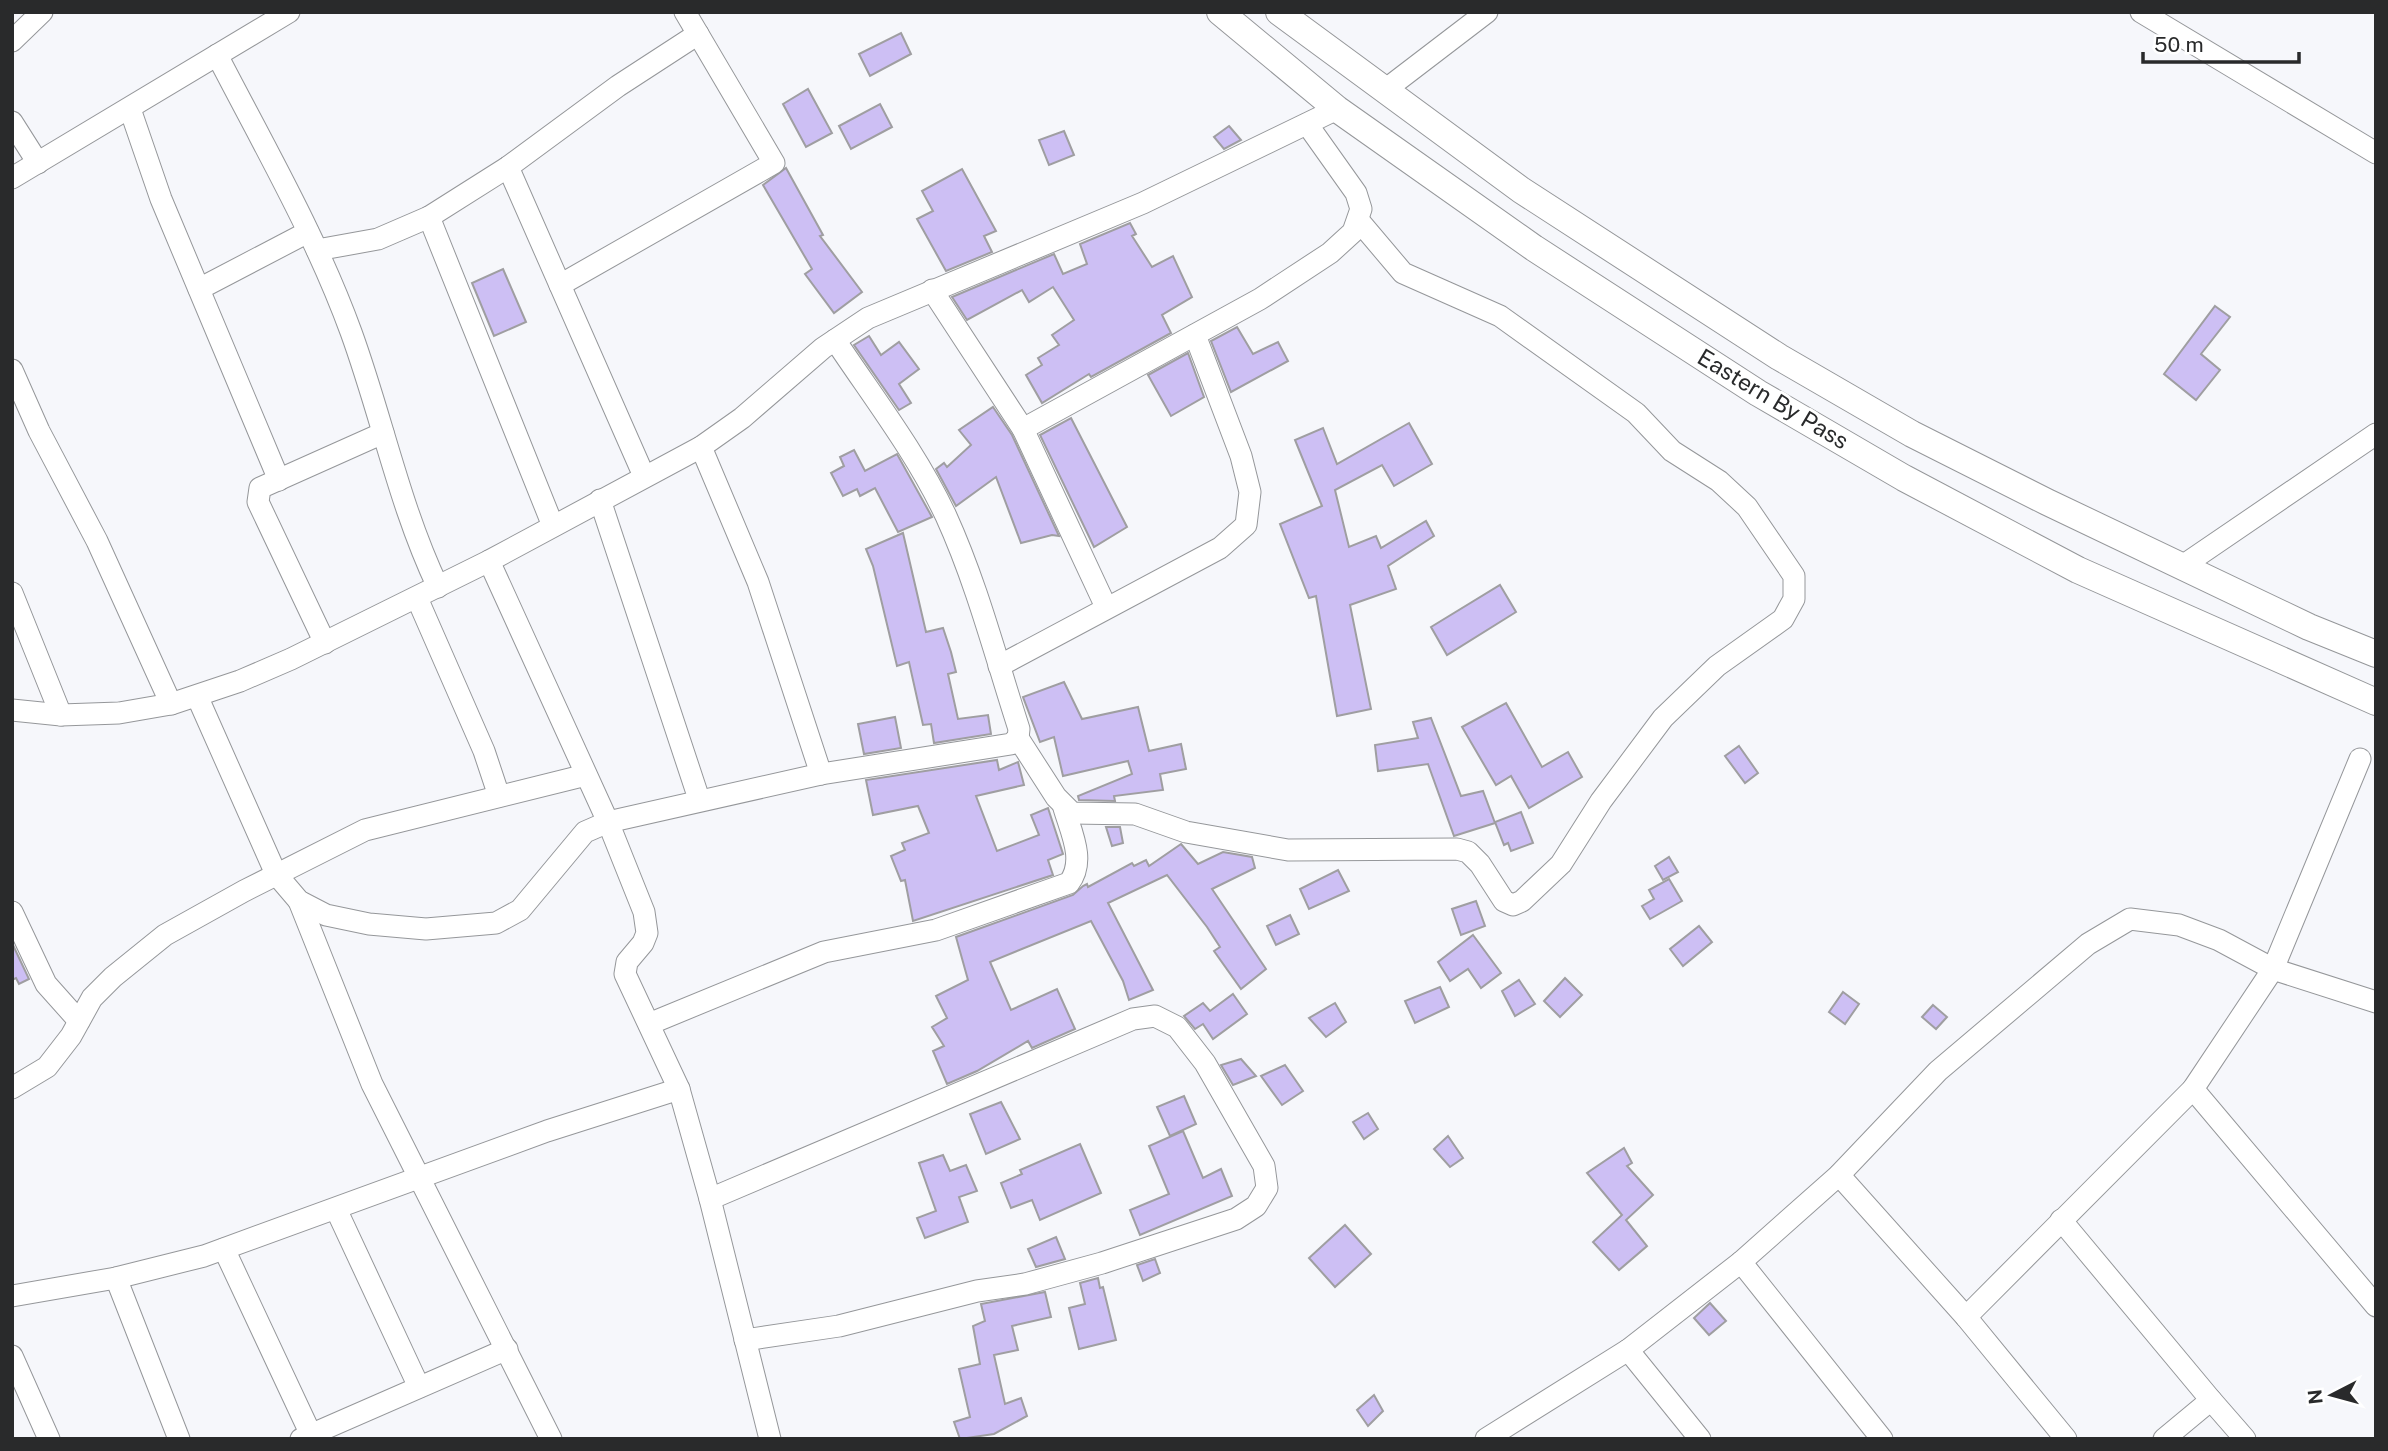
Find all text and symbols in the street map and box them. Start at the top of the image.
scale bar [2143,21,2299,65]
text: 50 m [2154,32,2204,57]
street label: Eastern By Pass [1693,343,1854,454]
north arrow [2297,1360,2367,1430]
text: N [2303,1388,2327,1405]

